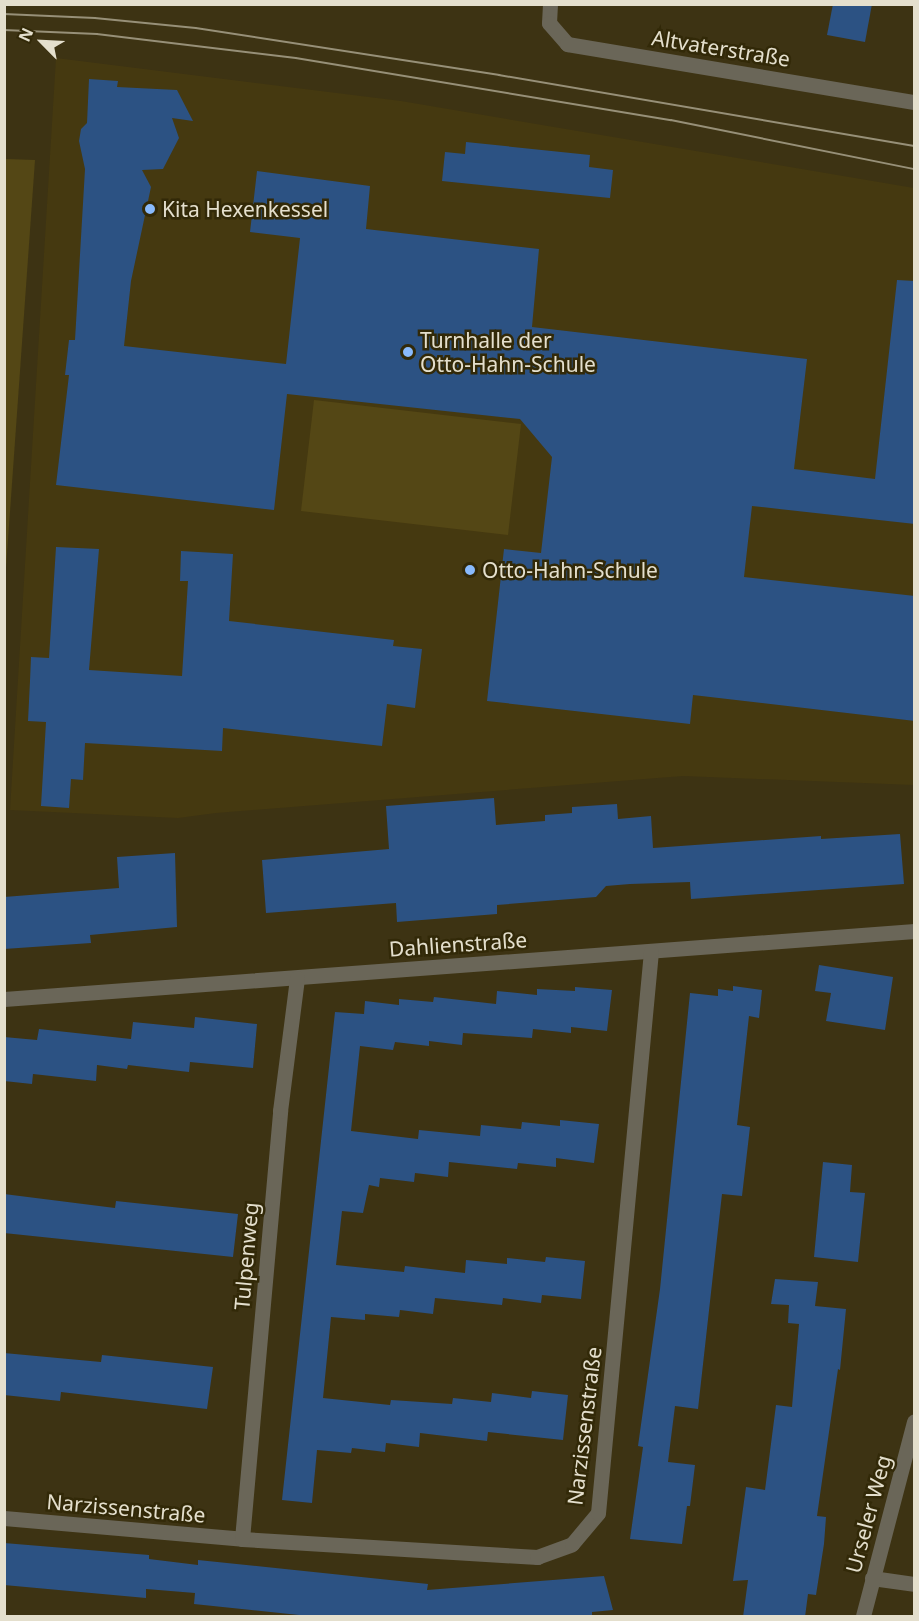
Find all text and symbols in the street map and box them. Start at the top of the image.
north arrow [12,12,72,72]
text: N [13,24,38,45]
street label: Altvaterstraße [650,25,792,71]
place label: Kita Hexenkessel [162,196,328,222]
marker: Kita Hexenkessel [143,202,157,216]
place label: Turnhalle der Otto-Hahn-Schule [420,327,596,377]
marker: Turnhalle der Otto-Hahn-Schule [401,345,415,359]
place label: Otto-Hahn-Schule [482,557,658,583]
marker: Otto-Hahn-Schule [463,563,477,577]
street label: Dahlienstraße [388,927,528,961]
street label: Tulpenweg [229,1201,263,1311]
street label: Narzissenstraße [562,1345,606,1507]
street label: Urseler Weg [840,1452,896,1576]
street label: Narzissenstraße [45,1489,207,1527]

